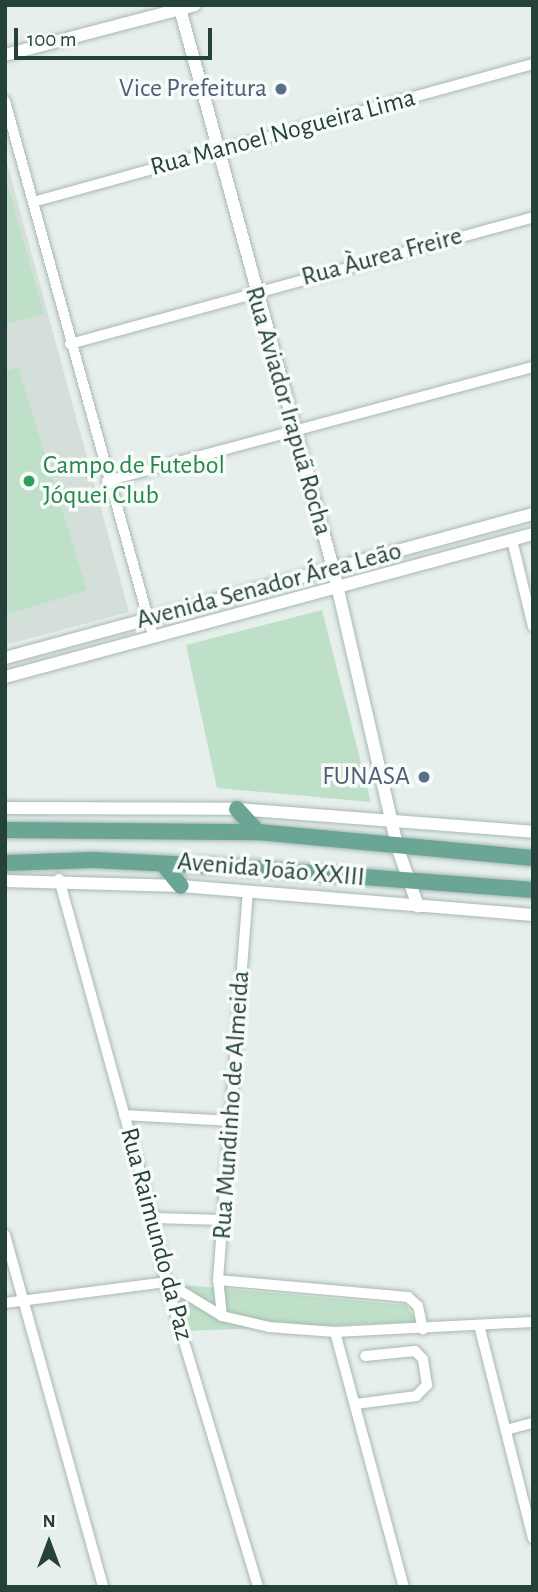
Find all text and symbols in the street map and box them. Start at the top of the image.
scale bar [18,14,215,58]
text: 100 m [27,29,77,50]
place label: Vice Prefeitura [119,73,267,105]
marker: Vice Prefeitura [273,81,289,97]
street label: Rua Manoel Nogueira Lima [147,83,419,183]
street label: Rua Àurea Freire [298,221,466,293]
street label: Rua Aviador Irapuã Rocha [238,283,338,539]
place label: Campo de Futebol Jóquei Club [43,450,225,512]
marker: Campo de Futebol Jóquei Club [21,473,37,489]
street label: Avenida Senador Área Leão [133,536,405,636]
place label: FUNASA [322,761,410,793]
marker: FUNASA [416,769,432,785]
street label: Avenida João XXIII [176,846,366,894]
street label: Rua Mundinho de Almeida [207,970,257,1240]
street label: Rua Raimundo da Paz [113,1124,199,1344]
north arrow [14,1508,84,1578]
text: N [42,1512,56,1531]

